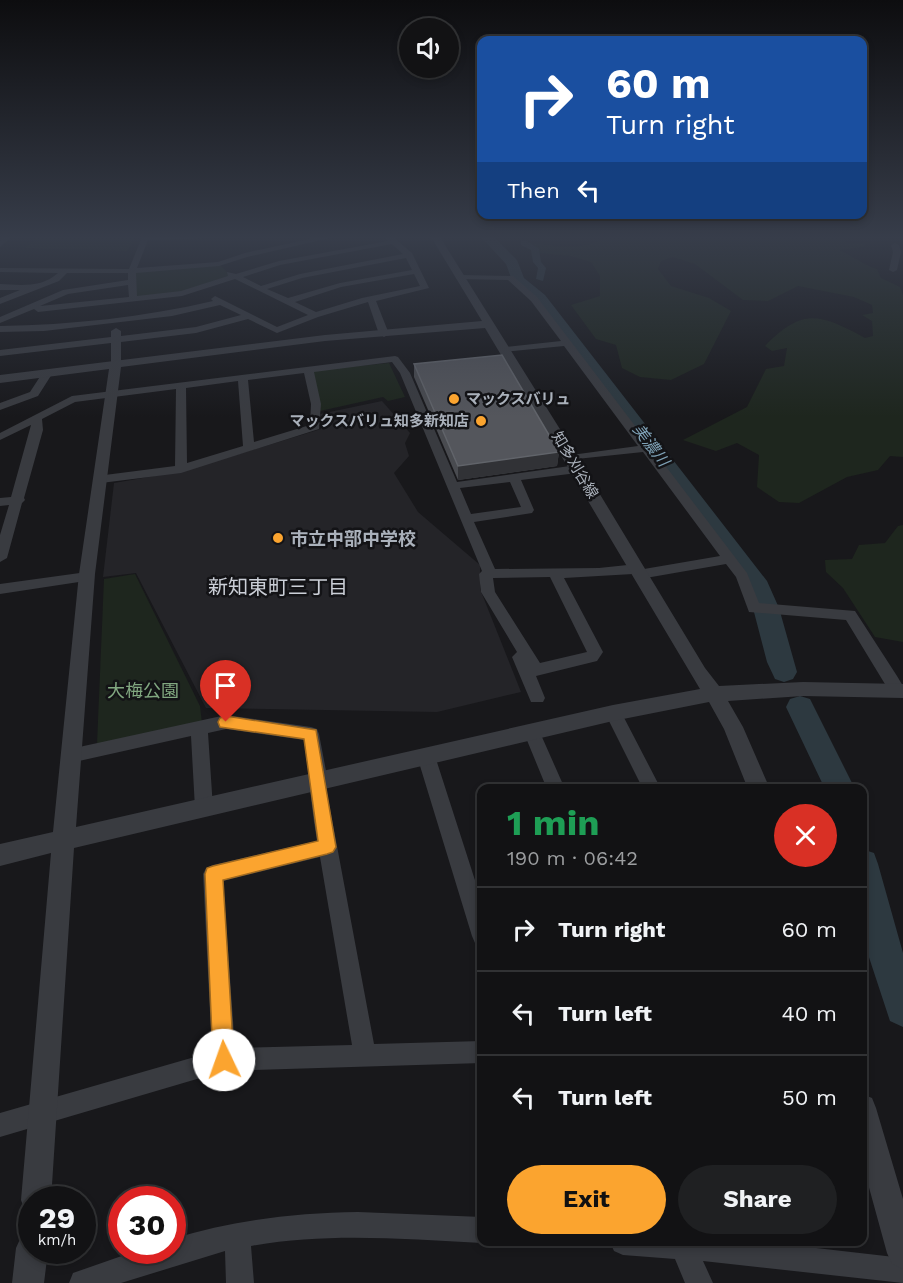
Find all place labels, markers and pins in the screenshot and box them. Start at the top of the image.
place label: マックスバリュ [466,390,571,408]
marker: マックスバリュ [447,392,461,406]
place label: マックスバリュ知多新知店 [289,412,469,430]
marker: マックスバリュ知多新知店 [474,414,488,428]
place label: 市立中部中学校 [290,528,416,549]
marker: 市立中部中学校 [271,531,285,545]
pin [200,660,251,722]

